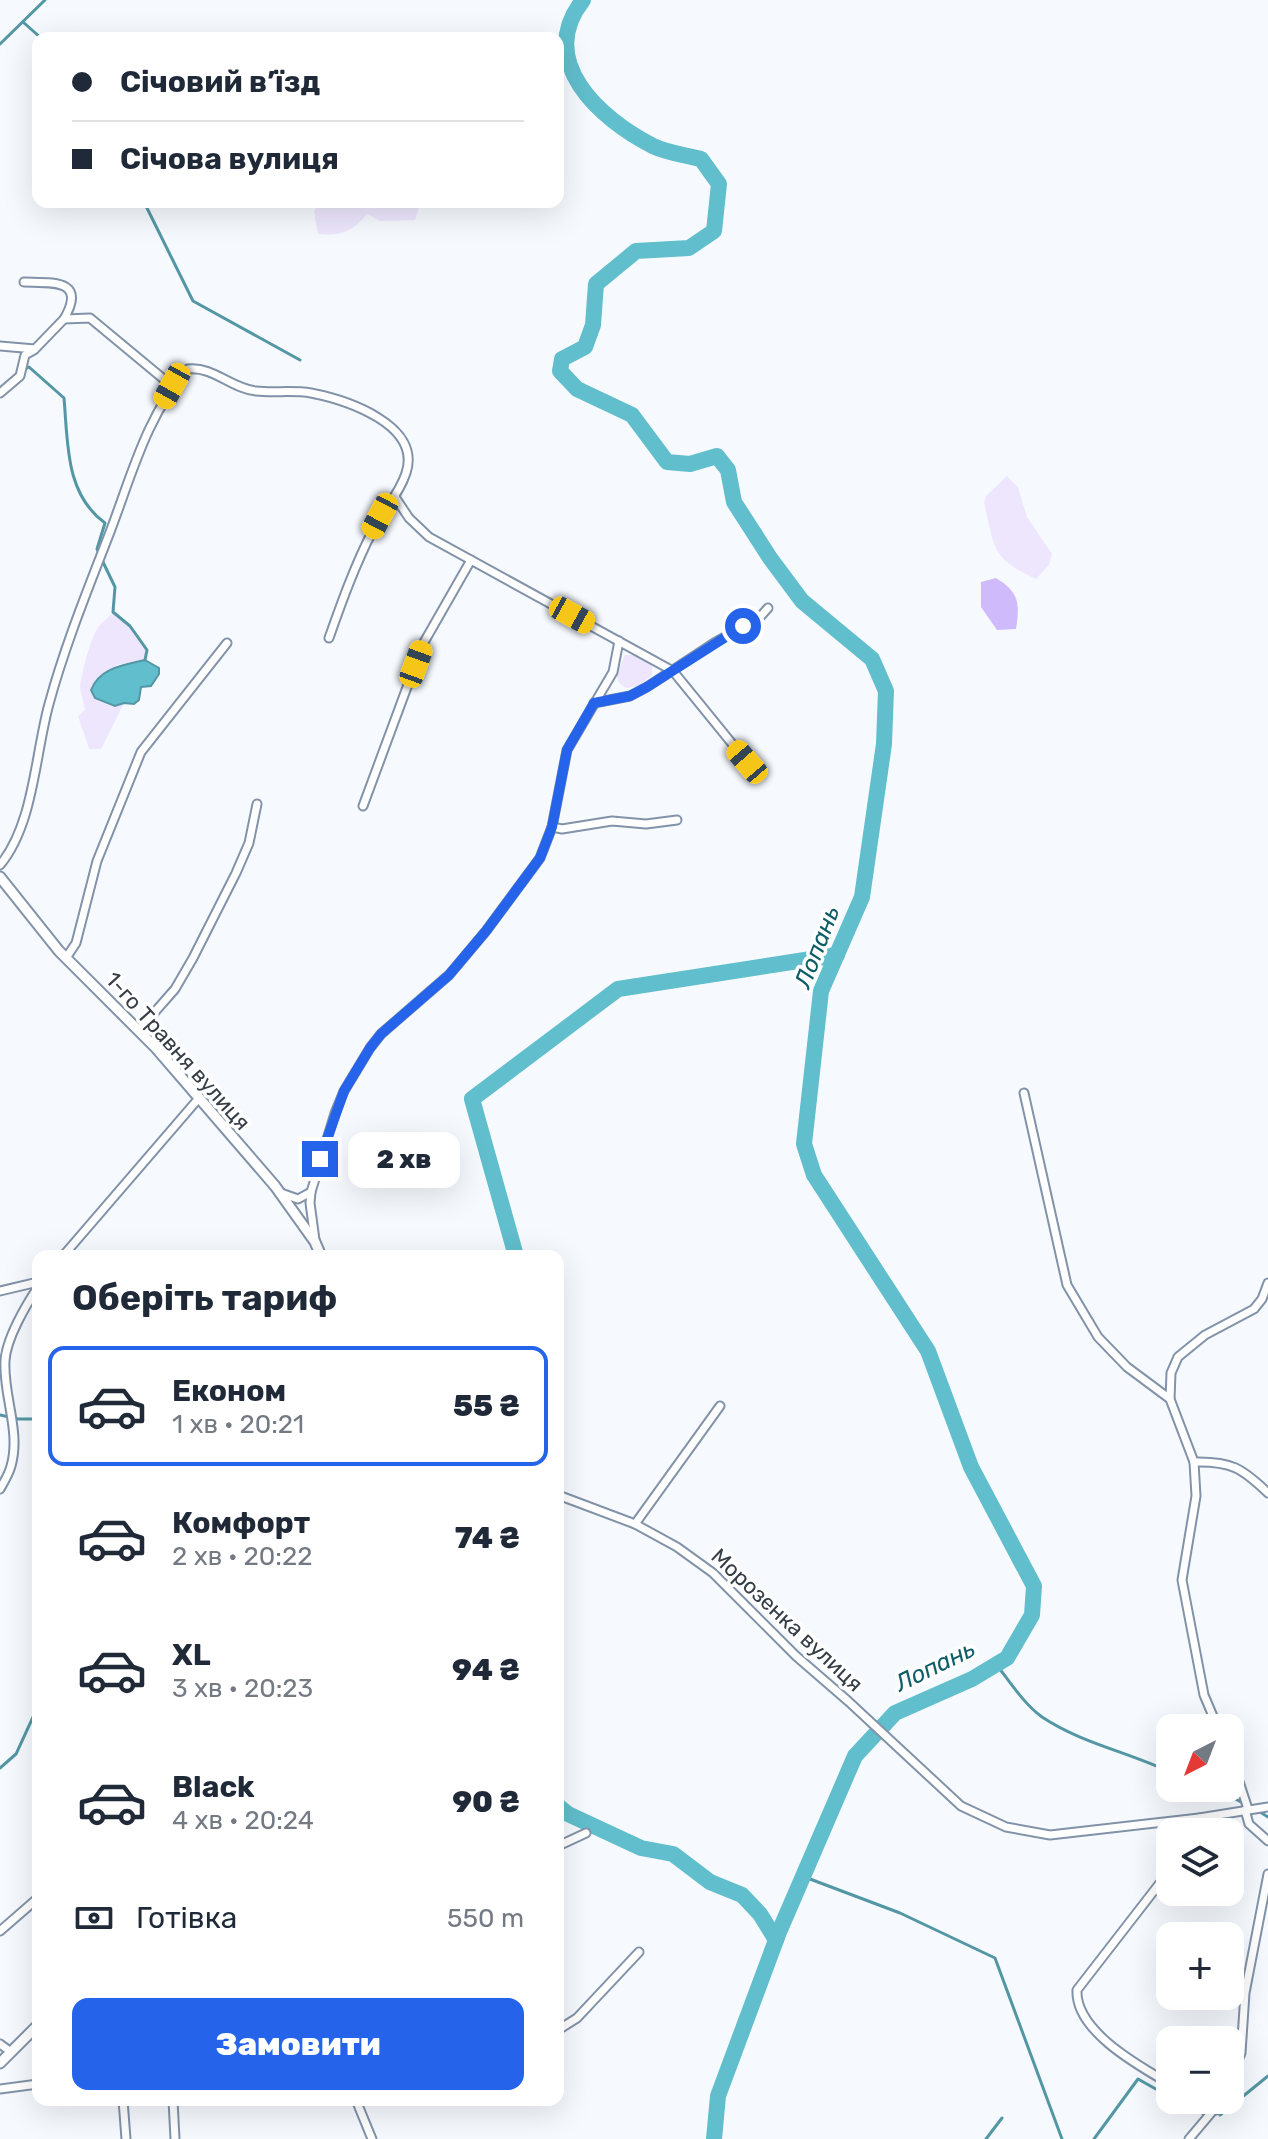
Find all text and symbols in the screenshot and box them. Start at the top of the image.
text: Січовий в’їзд [120,64,320,100]
text: Січова вулиця [120,141,339,177]
car [150,359,194,413]
car [358,489,402,543]
car [545,593,599,637]
route start [725,608,761,644]
car [397,637,435,691]
car [722,736,772,788]
water label: Лопань [788,902,845,994]
street label: 1-го Травня вулиця [100,966,256,1136]
callout: 2 хв [348,1131,460,1187]
route end [302,1141,338,1177]
text: 2 хв [377,1144,431,1175]
text: Оберіть тариф [72,1276,337,1319]
icon: car [76,1370,148,1442]
text: Економ [172,1373,286,1409]
text: 55 ₴ [453,1388,520,1424]
text: 1 хв · 20:21 [172,1409,304,1440]
icon: car [76,1502,148,1574]
text: Комфорт [172,1505,310,1541]
text: 74 ₴ [455,1520,520,1556]
text: 2 хв · 20:22 [172,1541,313,1572]
street label: Морозенка вулиця [706,1543,868,1697]
icon: car [76,1634,148,1706]
water label: Лопань [889,1635,979,1698]
text: XL [172,1637,211,1673]
text: 94 ₴ [452,1652,520,1688]
text: 3 хв · 20:23 [172,1673,313,1704]
north arrow [1156,1714,1244,1802]
map controls [1156,1714,1244,2114]
icon: car [76,1766,148,1838]
text: Black [172,1769,255,1805]
text: 90 ₴ [452,1784,520,1820]
text: 4 хв · 20:24 [172,1805,314,1836]
button: layers [1156,1818,1244,1906]
icon: cash [72,1896,116,1940]
text: Готівка [136,1900,237,1936]
text: 550 m [447,1903,524,1934]
button: + [1156,1922,1244,2010]
button: Замовити [72,1998,524,2090]
button: − [1156,2026,1244,2114]

